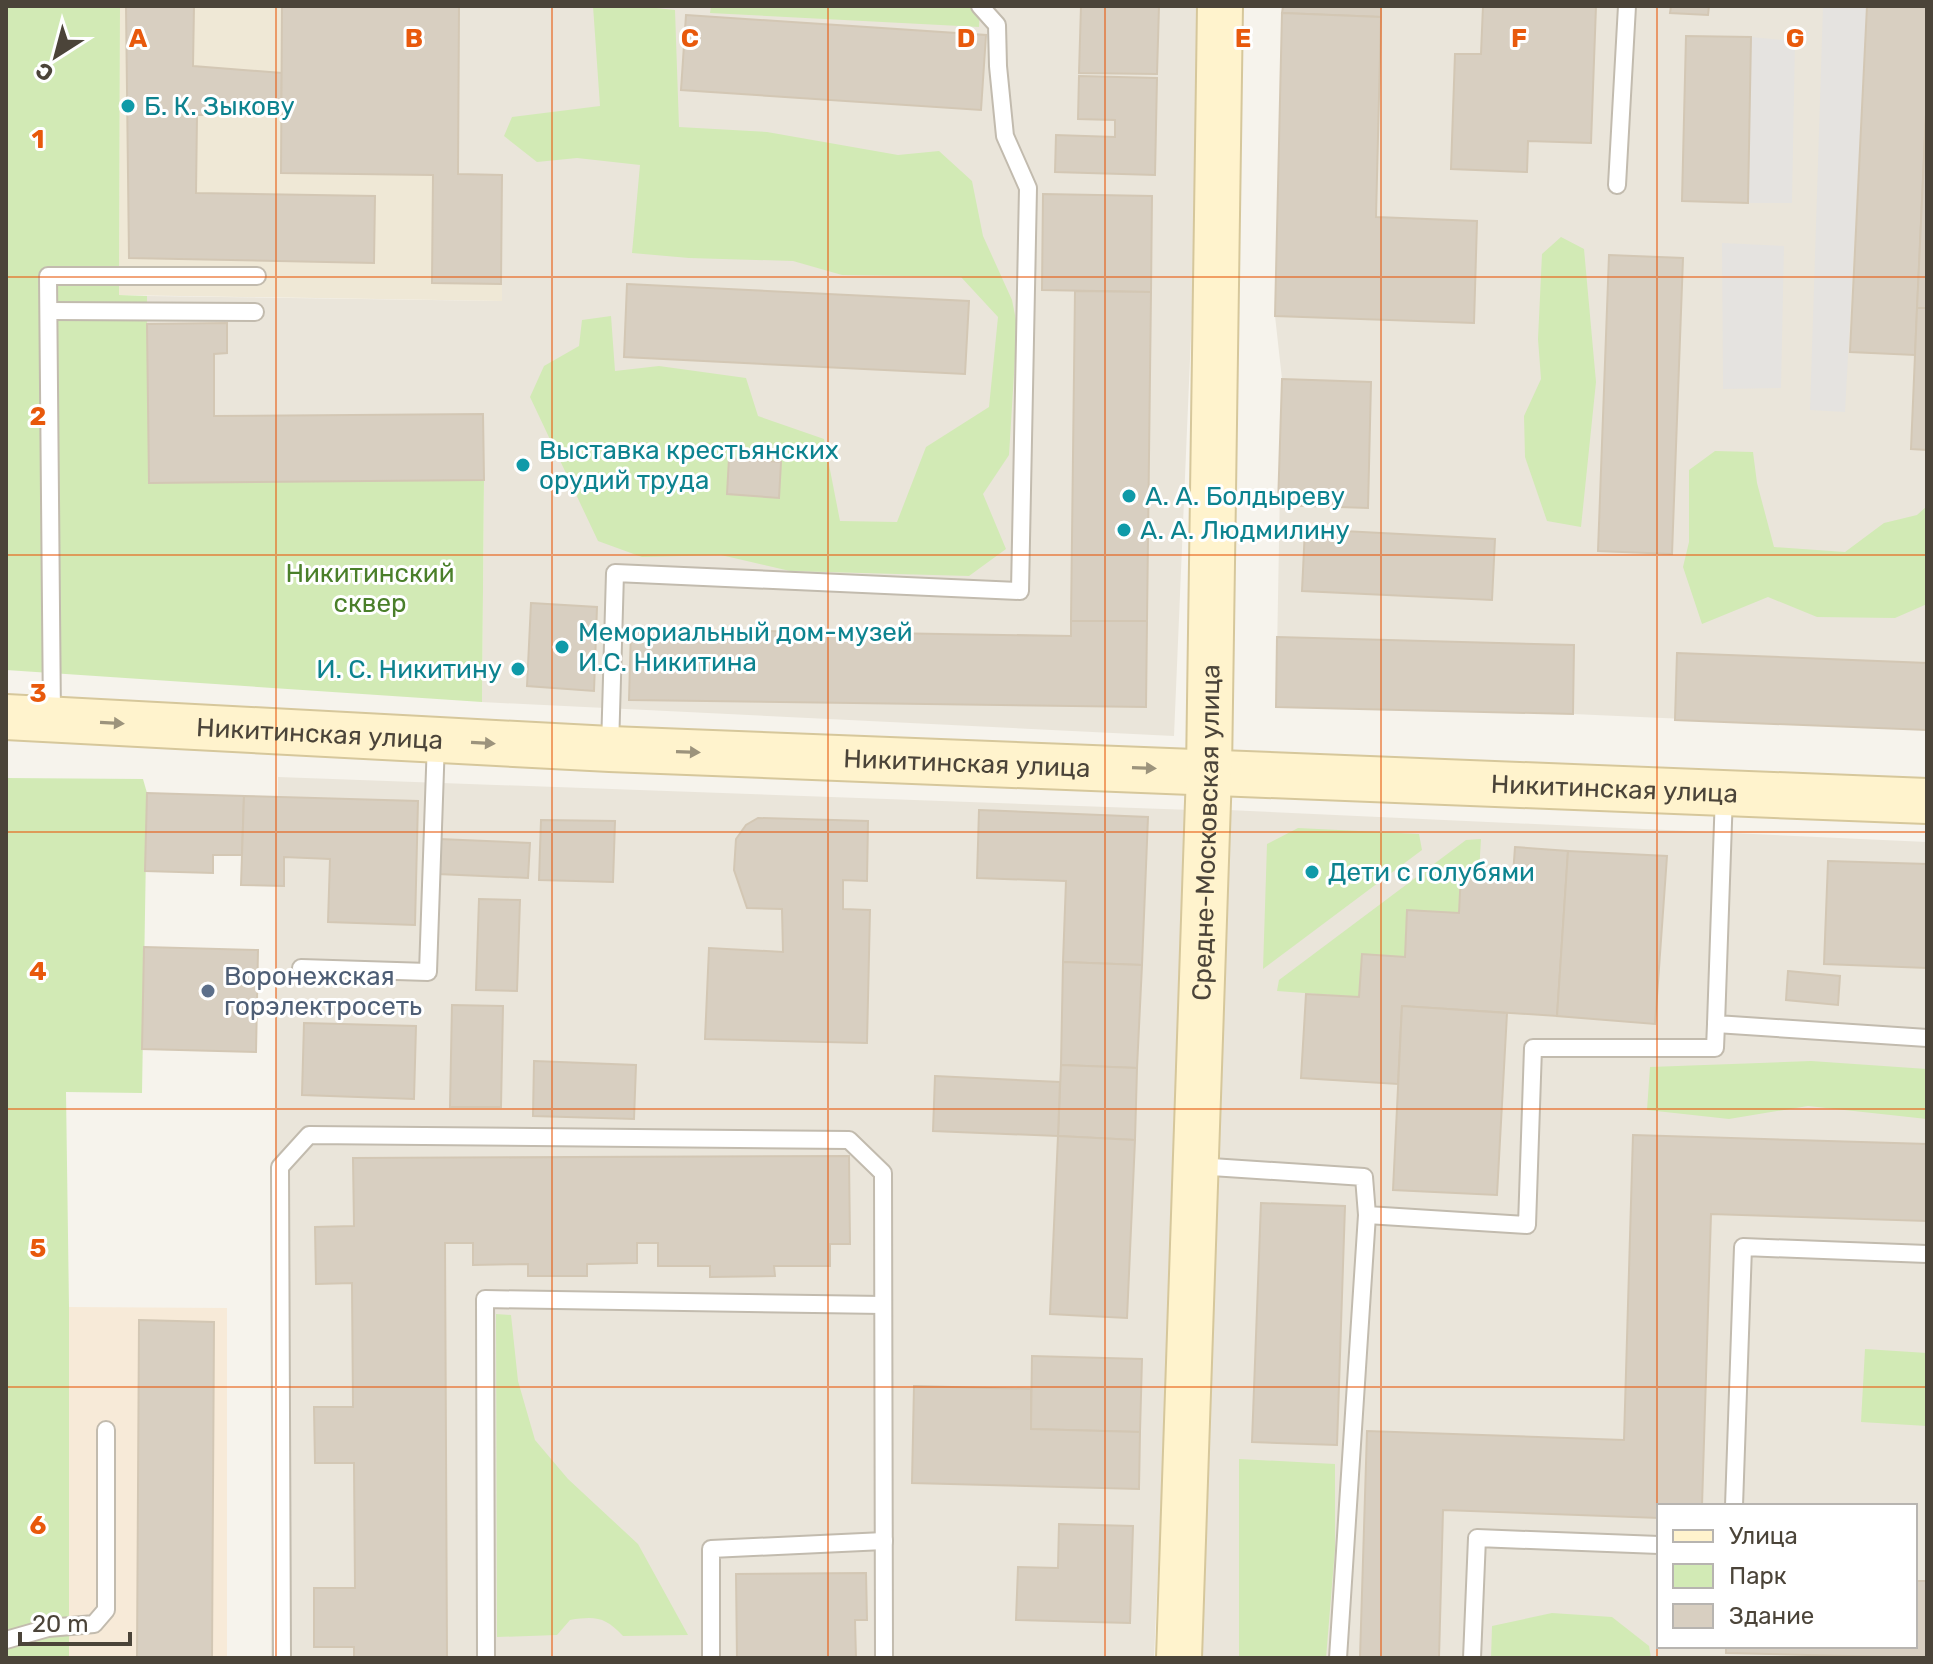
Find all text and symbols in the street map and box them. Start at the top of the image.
north arrow [16,16,96,96]
text: A [129,23,148,54]
text: B [405,23,423,54]
text: C [681,23,699,54]
text: D [957,23,975,54]
text: E [1235,23,1251,54]
text: F [1511,23,1527,54]
text: G [1786,23,1804,54]
text: С [30,56,59,87]
place label: Б. К. Зыкову [144,91,295,122]
marker: Б. К. Зыкову [119,97,137,115]
text: 1 [32,124,44,155]
text: 2 [30,401,46,432]
place label: Выставка крестьянских орудий труда [539,435,839,496]
marker: Выставка крестьянских орудий труда [514,456,532,474]
place label: А. А. Болдыреву [1145,481,1345,512]
marker: А. А. Болдыреву [1120,487,1138,505]
place label: А. А. Людмилину [1140,515,1350,546]
marker: А. А. Людмилину [1115,521,1133,539]
park label: Никитинский сквер [285,558,455,619]
place label: Мемориальный дом-музей И.С. Никитина [578,617,913,678]
marker: Мемориальный дом-музей И.С. Никитина [553,638,571,656]
place label: И. С. Никитину [316,654,502,685]
marker: И. С. Никитину [509,660,527,678]
street label: Средне-Московская улица [1186,664,1226,1001]
text: 3 [29,678,47,709]
street label: Никитинская улица [195,712,444,756]
one-way arrow [100,717,125,730]
one-way arrow [471,737,496,750]
street label: Никитинская улица [843,743,1091,783]
one-way arrow [676,746,701,759]
one-way arrow [1132,762,1157,775]
street label: Никитинская улица [1490,768,1739,809]
place label: Дети с голубями [1328,857,1535,888]
marker: Дети с голубями [1303,863,1321,881]
text: 4 [29,956,47,987]
place label: Воронежская горэлектросеть [224,961,422,1022]
marker: Воронежская горэлектросеть [199,982,217,1000]
text: 5 [30,1233,46,1264]
legend [1657,1504,1917,1648]
text: 6 [30,1510,47,1541]
text: Улица [1729,1522,1798,1550]
text: Парк [1729,1562,1787,1590]
scale bar [20,1596,130,1646]
text: Здание [1729,1602,1814,1630]
text: 20 m [32,1610,89,1638]

